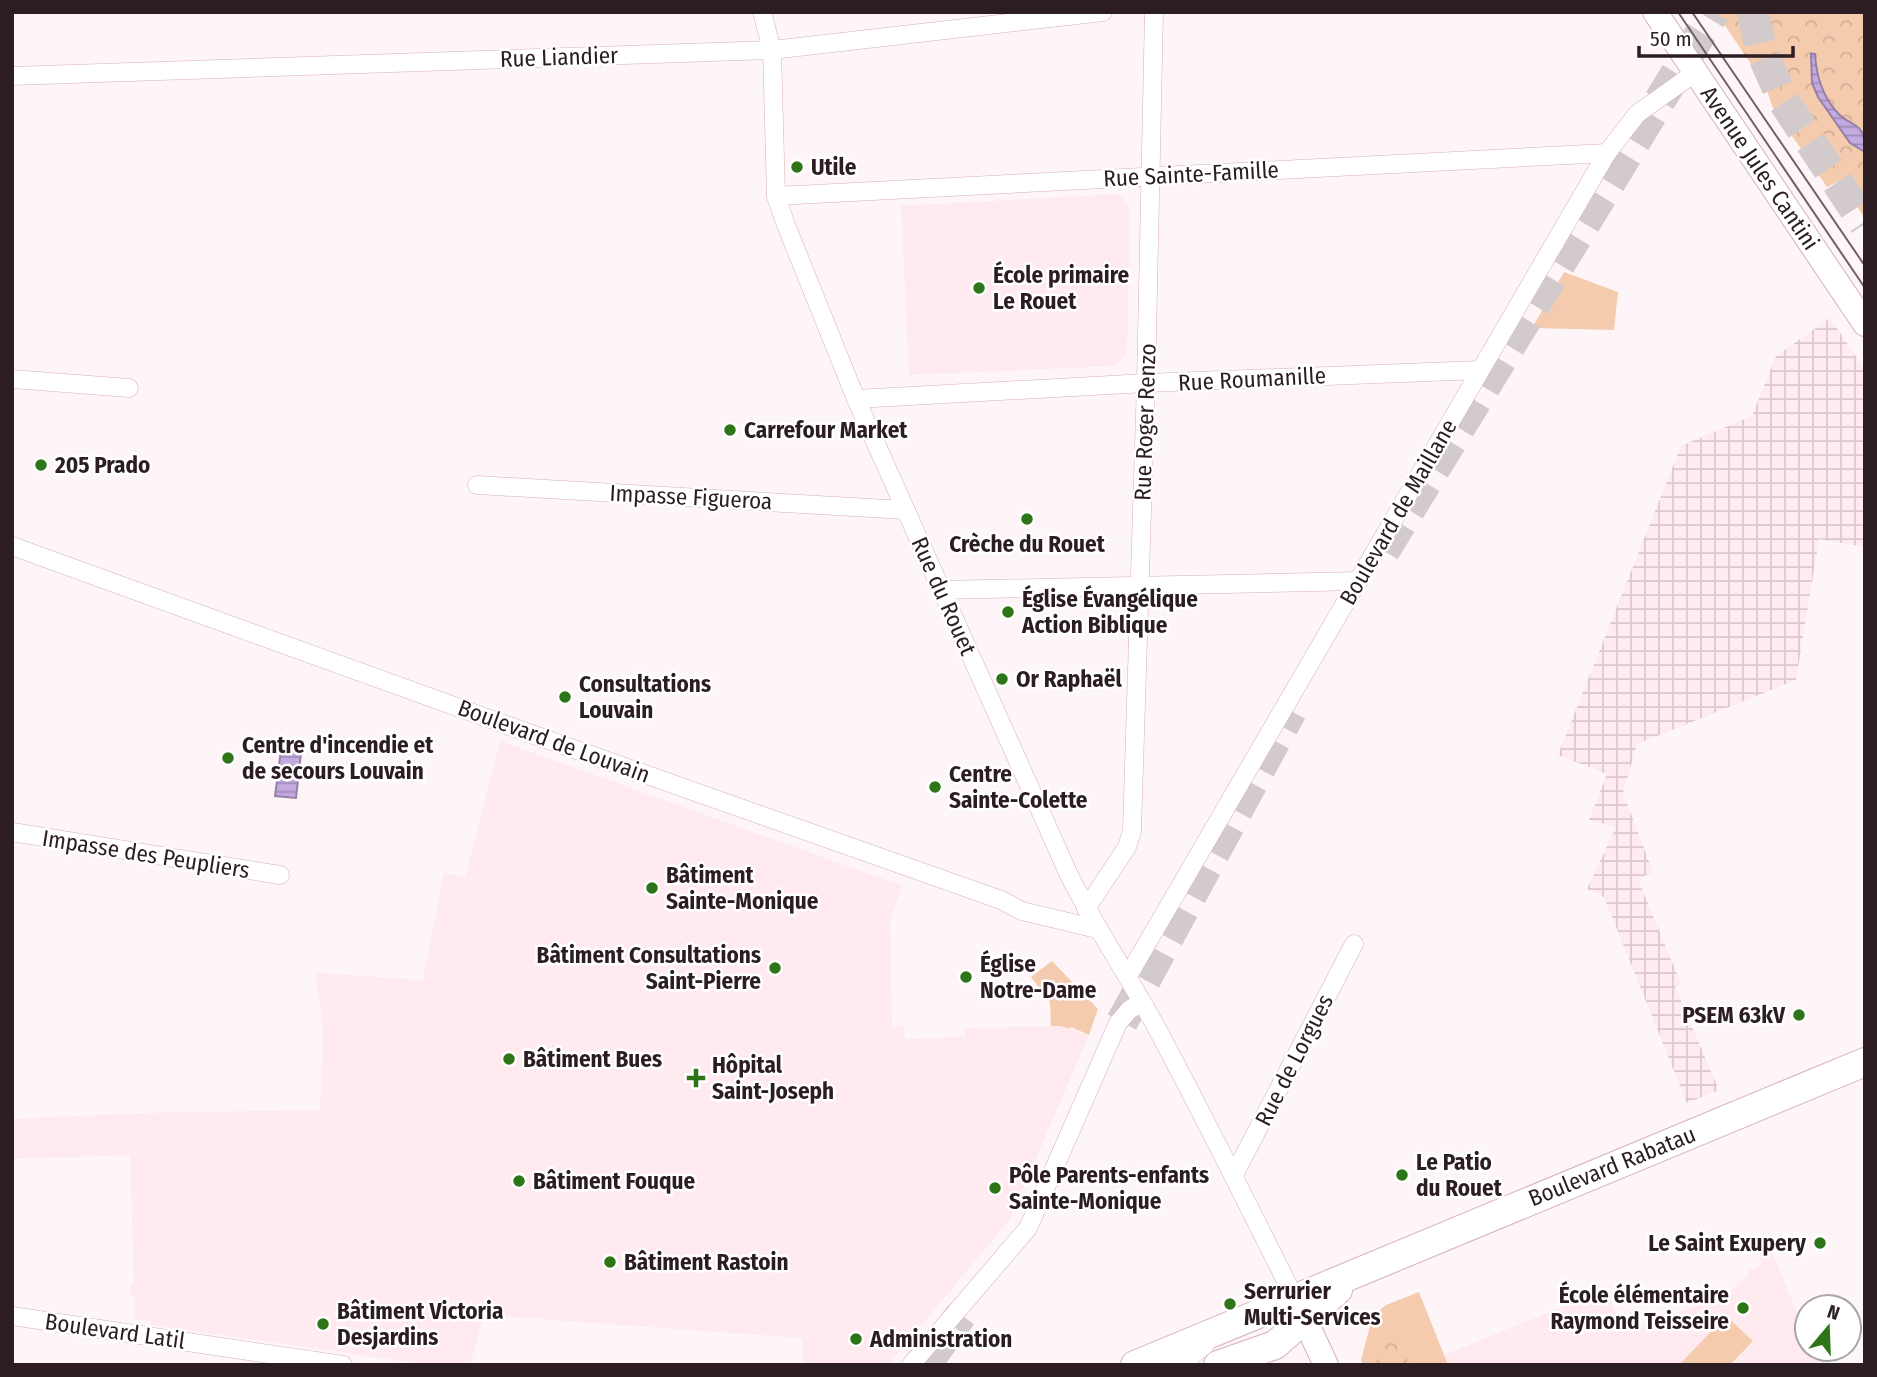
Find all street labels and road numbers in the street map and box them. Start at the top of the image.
street label: Rue Liandier [499,41,619,73]
street label: Avenue Jules Cantini [1695,81,1825,255]
street label: Rue Sainte-Famille [1102,155,1280,193]
street label: Rue Roger Renzo [1128,343,1162,501]
street label: Rue Roumanille [1177,361,1327,397]
street label: Boulevard de Maillane [1333,414,1463,610]
street label: Impasse Figueroa [609,479,773,515]
street label: Rue du Rouet [906,533,983,660]
street label: Boulevard de Louvain [454,693,654,789]
street label: Impasse des Peupliers [40,824,252,884]
street label: Rue de Lorgues [1249,989,1339,1130]
street label: Boulevard Rabatau [1524,1120,1700,1212]
street label: Boulevard Latil [43,1307,187,1355]

